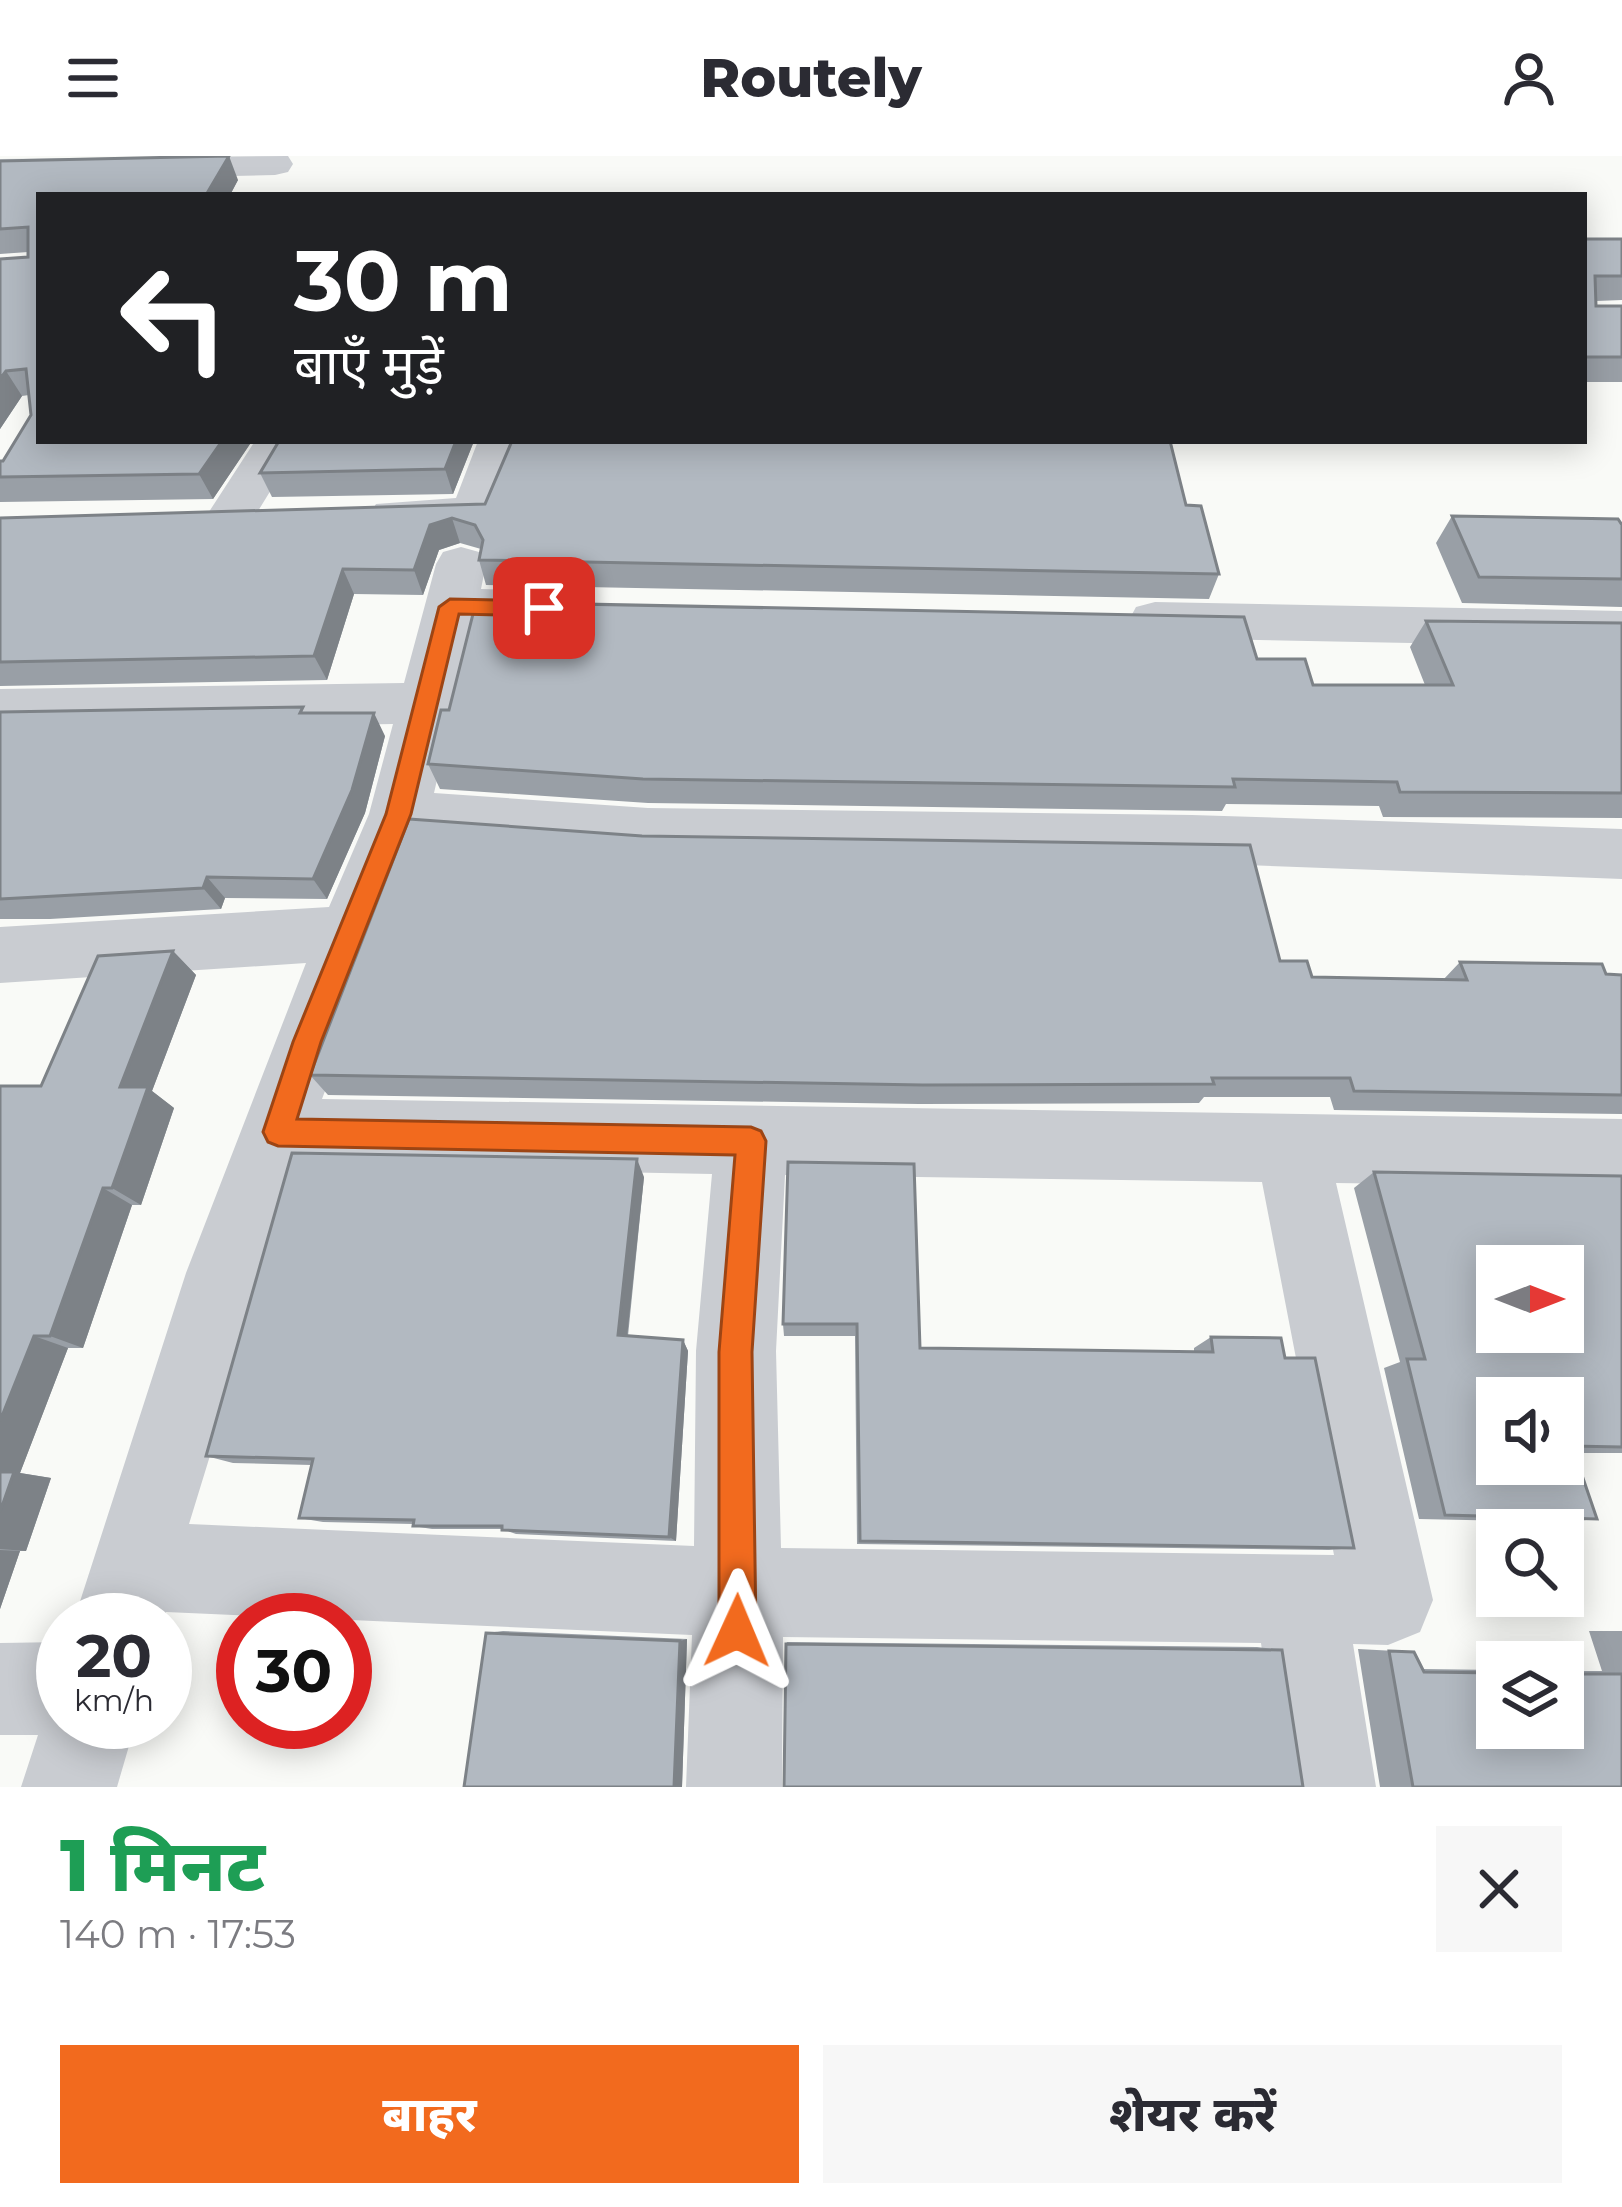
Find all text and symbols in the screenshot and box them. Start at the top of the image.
icon: menu [60,45,126,111]
text: Routely [700,45,922,111]
icon: person [1496,45,1562,111]
text: 30 m [294,230,513,332]
icon: left [96,240,252,396]
text: बाएँ मुड़ें [294,332,444,398]
pin [493,557,595,659]
icon: arrive [511,575,577,641]
north arrow [1476,1245,1584,1353]
map controls [1476,1245,1584,1749]
button: sound [1476,1377,1584,1485]
button: search [1476,1509,1584,1617]
position arrow [674,1568,800,1694]
speed limit sign: 30 [216,1593,372,1749]
text: 20 [76,1619,152,1692]
button: layers [1476,1641,1584,1749]
text: km/h [74,1682,154,1719]
text: 1 मिनट [60,1821,265,1909]
button: close [1436,1826,1562,1952]
text: 140 m · 17:53 [60,1910,296,1958]
button: बाहर [60,2045,799,2183]
button: शेयर करें [823,2045,1562,2183]

